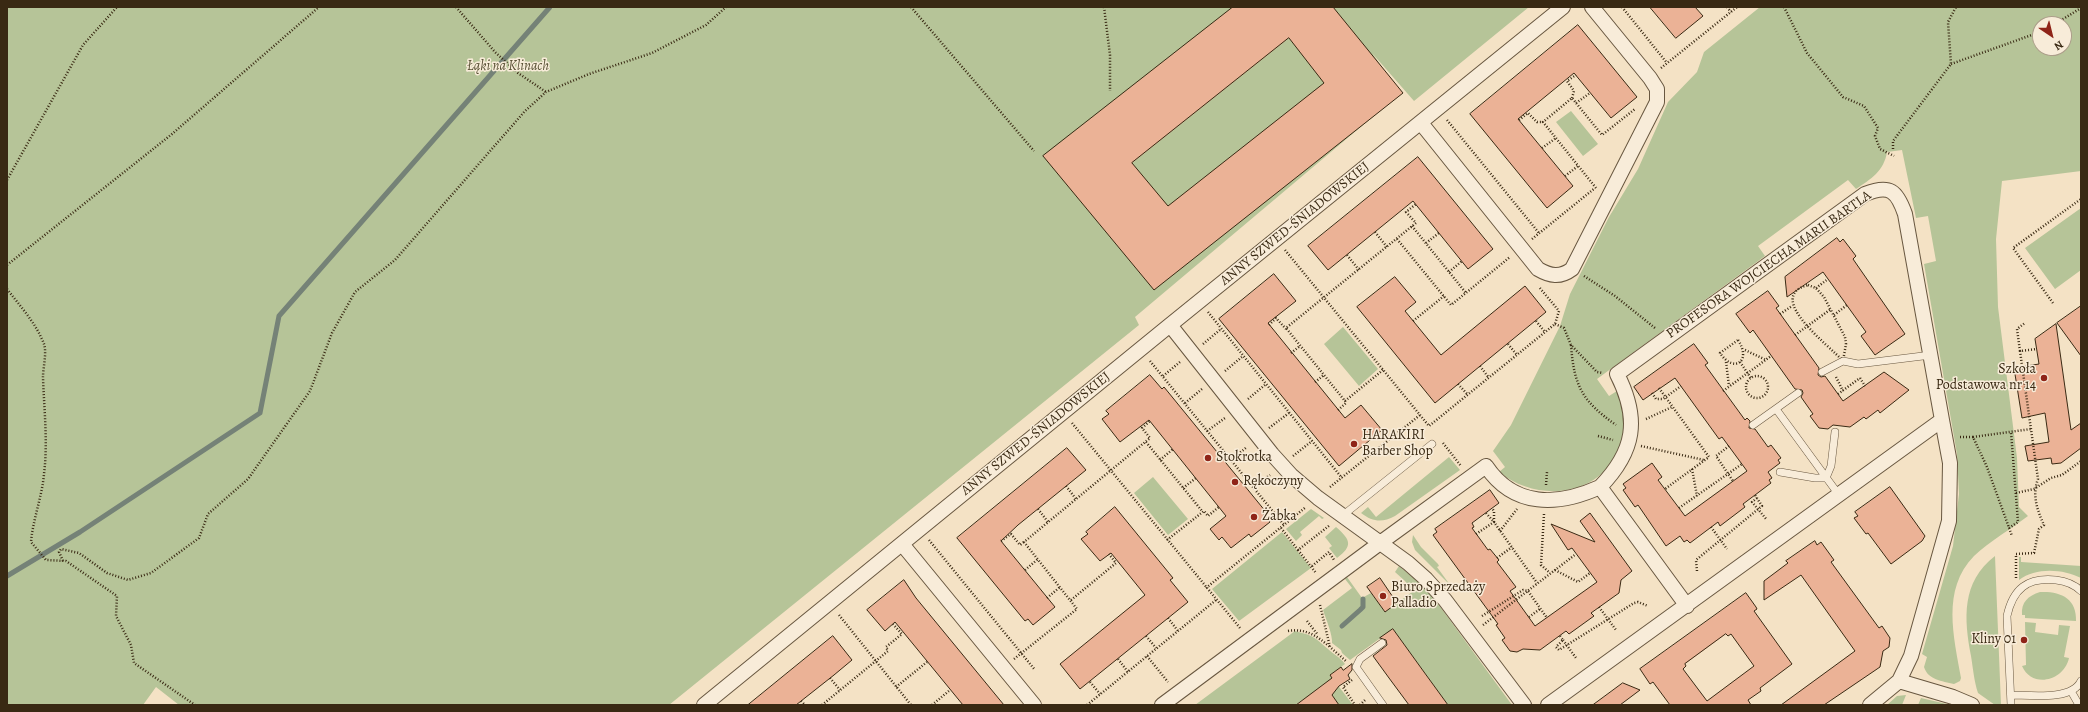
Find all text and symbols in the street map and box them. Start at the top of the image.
north arrow [2032,16,2072,56]
text: N [2051,37,2066,54]
park label: Łąki na Klinach [467,59,549,75]
street label: ANNY SZWED-ŚNIADOWSKIEJ [1217,159,1373,289]
street label: PROFESORA WOJCIECHA MARII BARTLA [1663,187,1875,343]
place label: Szkoła Podstawowa nr 14 [1936,362,2036,394]
street label: ANNY SZWED-ŚNIADOWSKIEJ [958,369,1114,499]
marker: Szkoła Podstawowa nr 14 [2039,373,2049,383]
place label: HARAKIRI Barber Shop [1362,428,1433,460]
marker: HARAKIRI Barber Shop [1349,439,1359,449]
place label: Stokrotka [1216,450,1272,466]
marker: Stokrotka [1203,453,1213,463]
place label: Rękoczyny [1243,474,1303,490]
marker: Rękoczyny [1230,477,1240,487]
place label: Żabka [1262,509,1297,525]
marker: Żabka [1249,512,1259,522]
place label: Biuro Sprzedaży Palladio [1391,580,1485,612]
marker: Biuro Sprzedaży Palladio [1378,591,1388,601]
place label: Kliny 01 [1971,632,2016,648]
marker: Kliny 01 [2019,635,2029,645]

